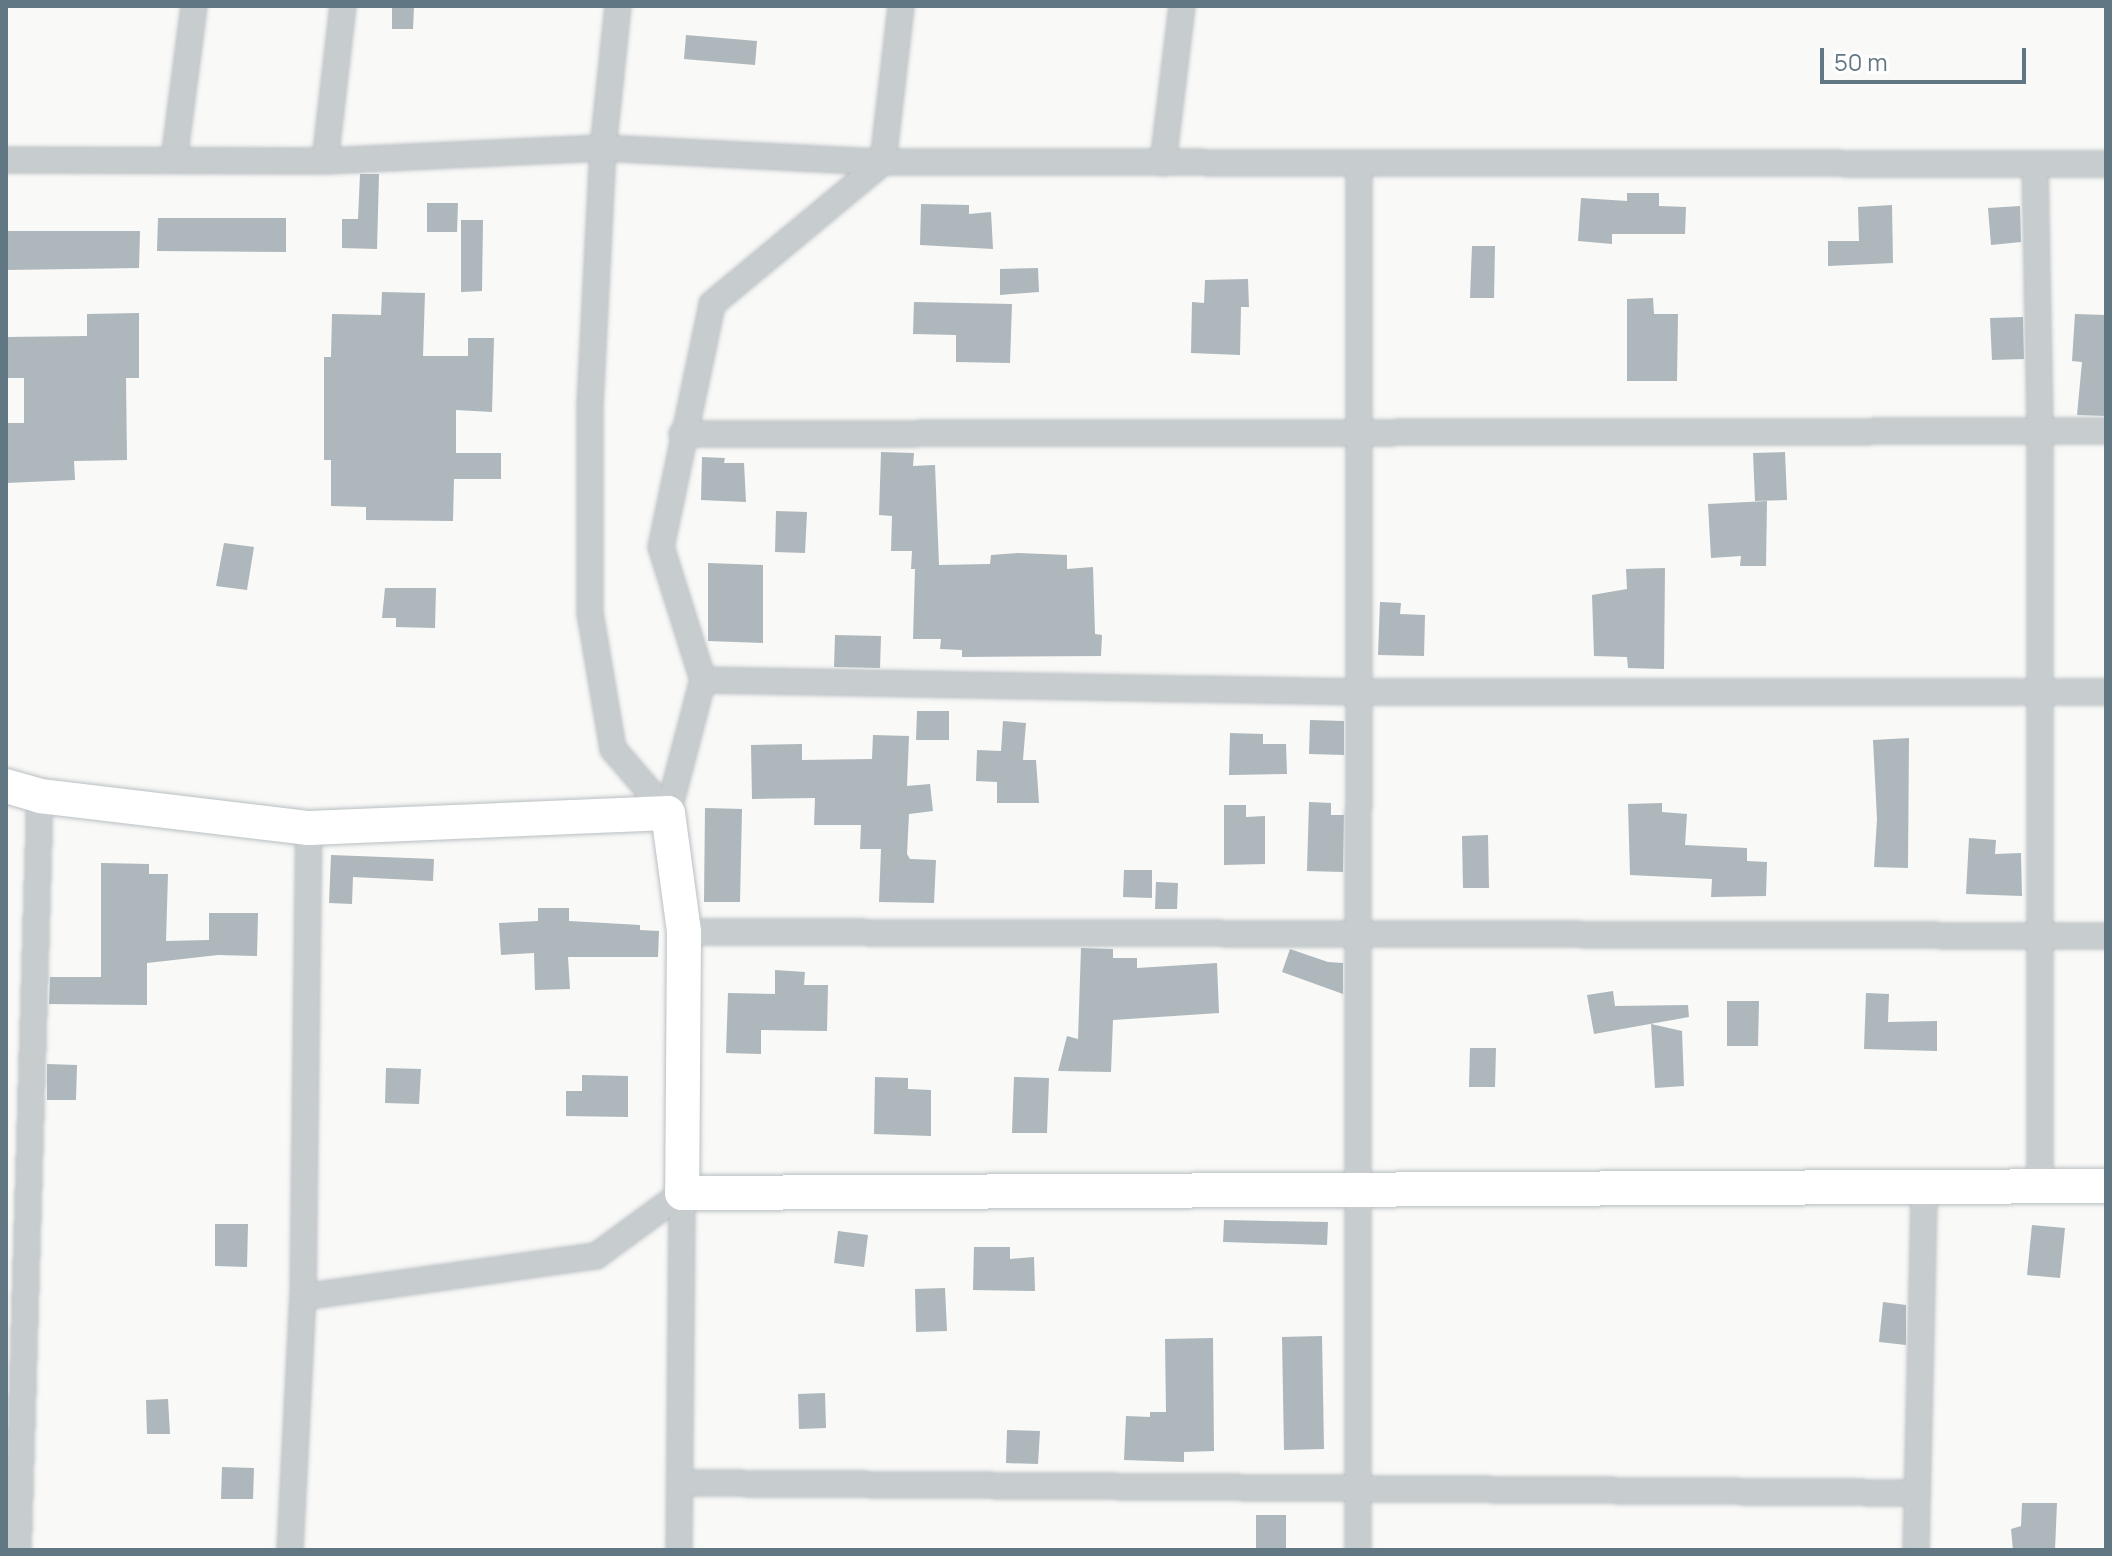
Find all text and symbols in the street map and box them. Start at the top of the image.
scale bar [1824,32,2030,82]
text: 50 m [1834,45,1888,78]

